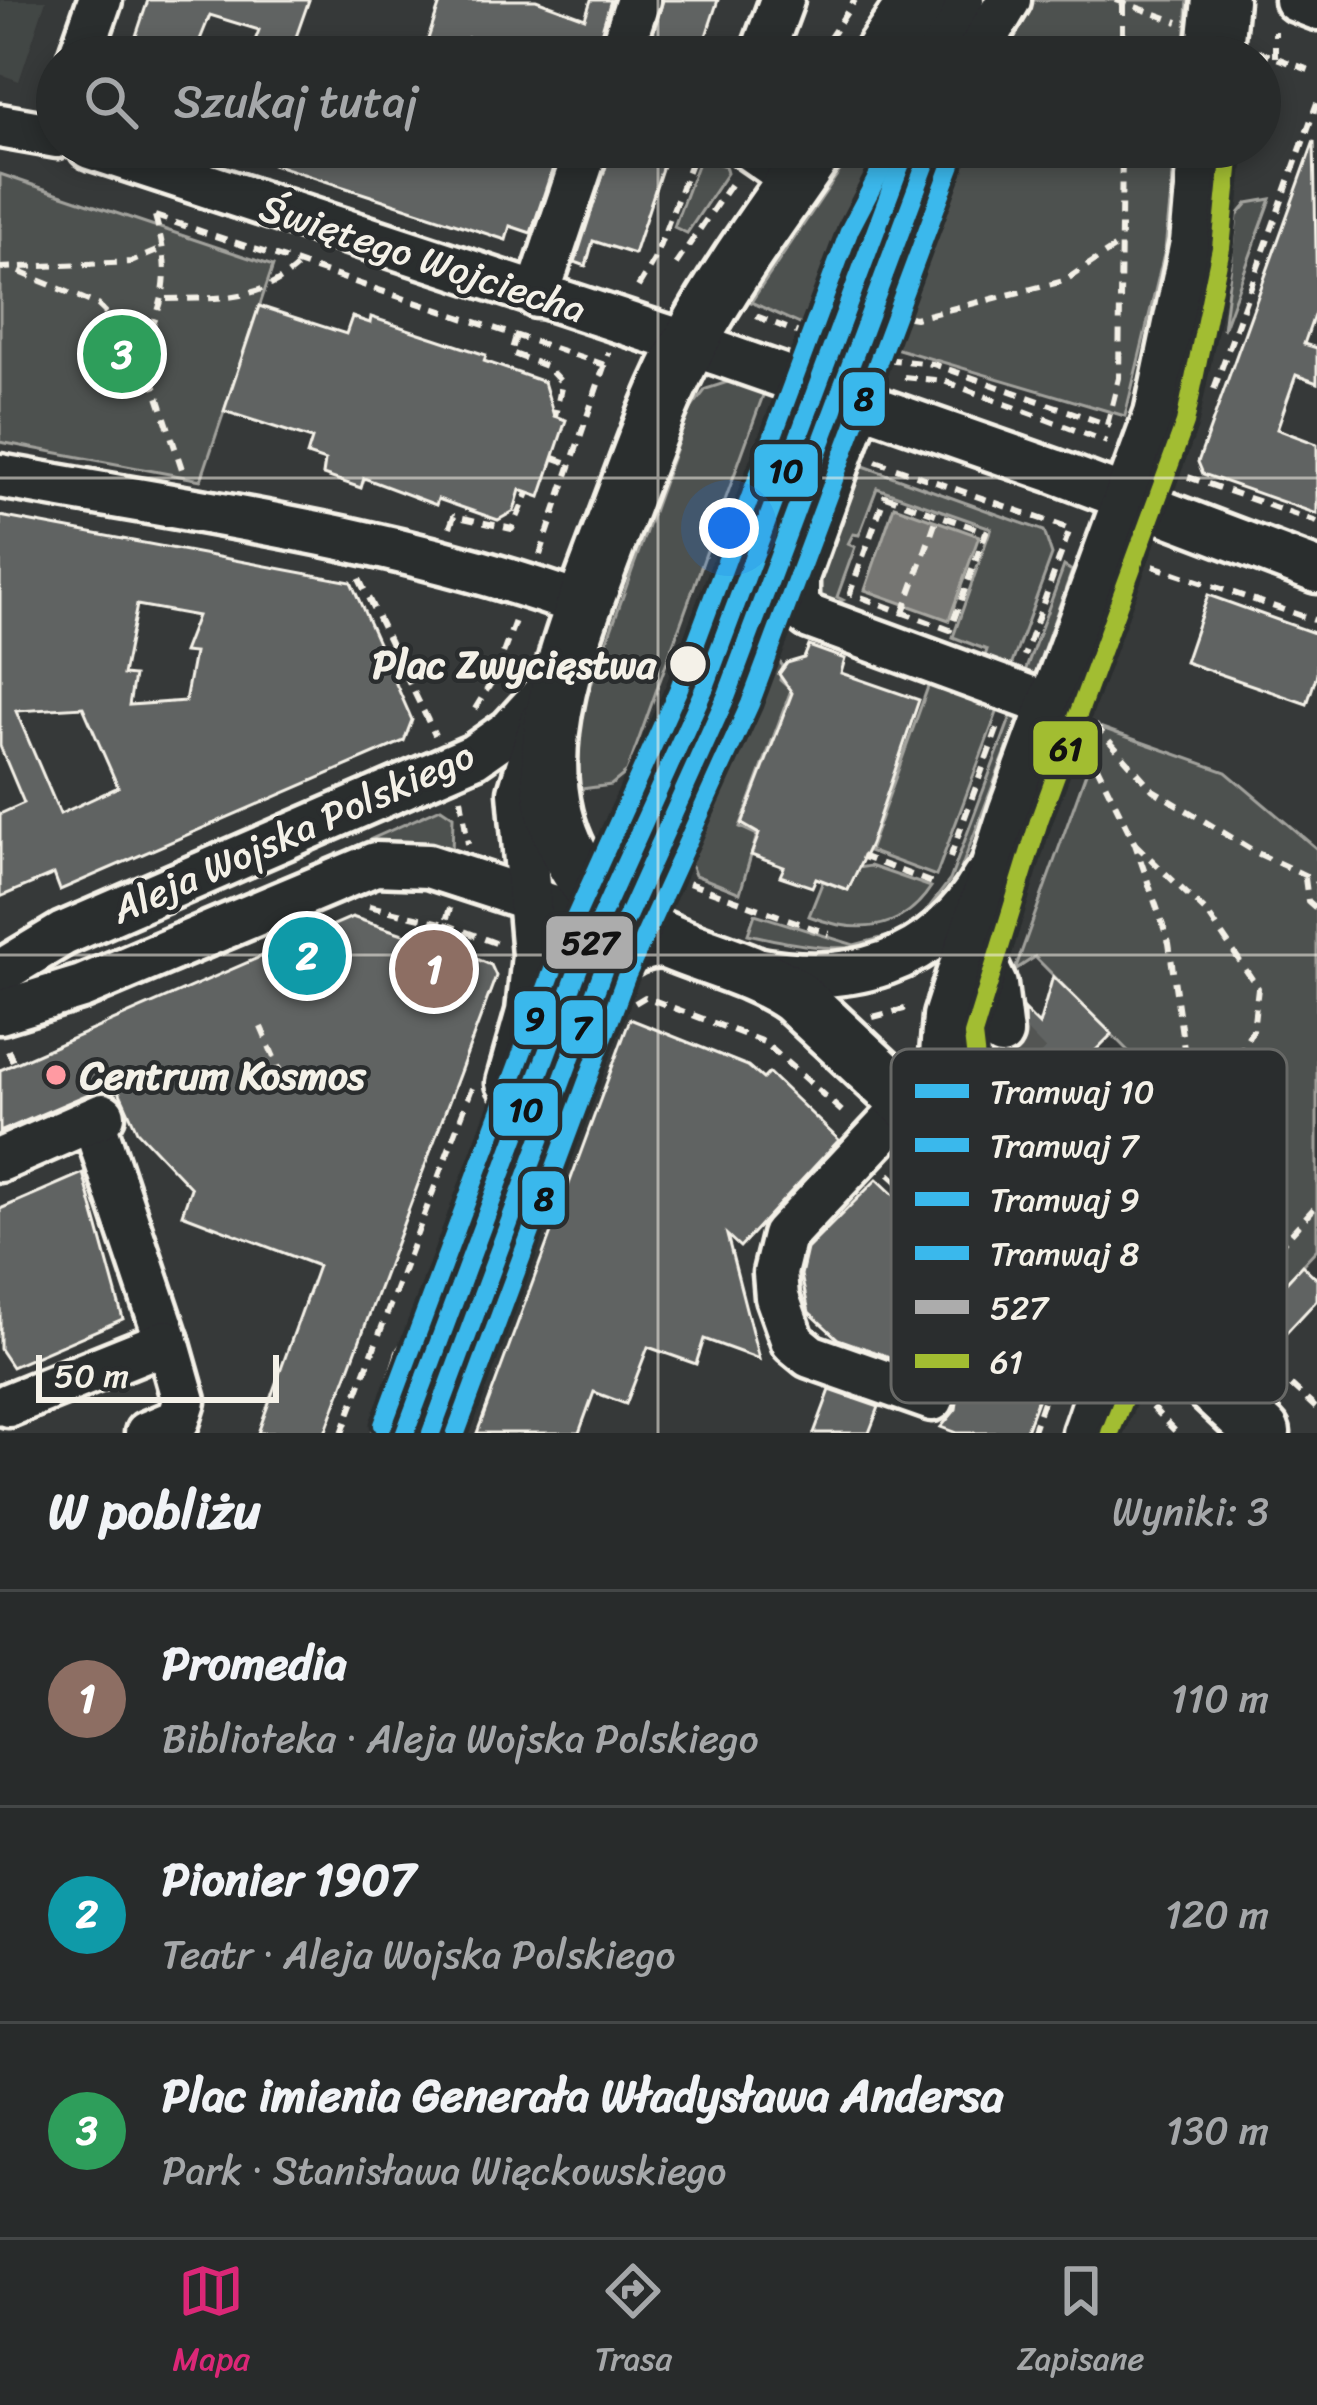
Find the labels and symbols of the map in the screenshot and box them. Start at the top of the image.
street label: Świętego Wojciecha [251,173,595,343]
pin: 3 [83,309,161,399]
line badge: 8 [841,370,887,428]
text: 8 [853,370,874,428]
line badge: 10 [752,442,820,499]
text: 10 [768,442,804,500]
your location [699,498,759,558]
place label: Plac Zwycięstwa [373,630,657,699]
marker: Plac Zwycięstwa [667,643,709,685]
line badge: 61 [1031,719,1100,777]
text: 61 [1050,720,1082,778]
street label: Aleja Wojska Polskiego [99,721,486,944]
pin: 2 [268,911,346,1001]
line badge: 527 [544,914,635,971]
text: 527 [561,914,621,972]
pin: 1 [395,924,473,1014]
line badge: 9 [512,989,558,1047]
text: 9 [525,990,545,1048]
line badge: 7 [559,998,605,1056]
text: 7 [573,999,594,1057]
place label: Centrum Kosmos [79,1041,367,1110]
legend [891,1049,1287,1403]
marker: Centrum Kosmos [43,1062,69,1088]
text: Tramwaj 10 [990,1063,1155,1121]
line badge: 10 [491,1081,560,1138]
text: 10 [508,1081,544,1139]
text: Tramwaj 7 [990,1117,1140,1175]
line badge: 8 [520,1169,567,1227]
text: 8 [533,1170,554,1228]
text: Tramwaj 9 [990,1171,1140,1229]
text: Tramwaj 8 [990,1225,1139,1283]
text: 527 [990,1279,1050,1337]
text: 61 [990,1333,1023,1391]
scale bar [36,1349,279,1402]

